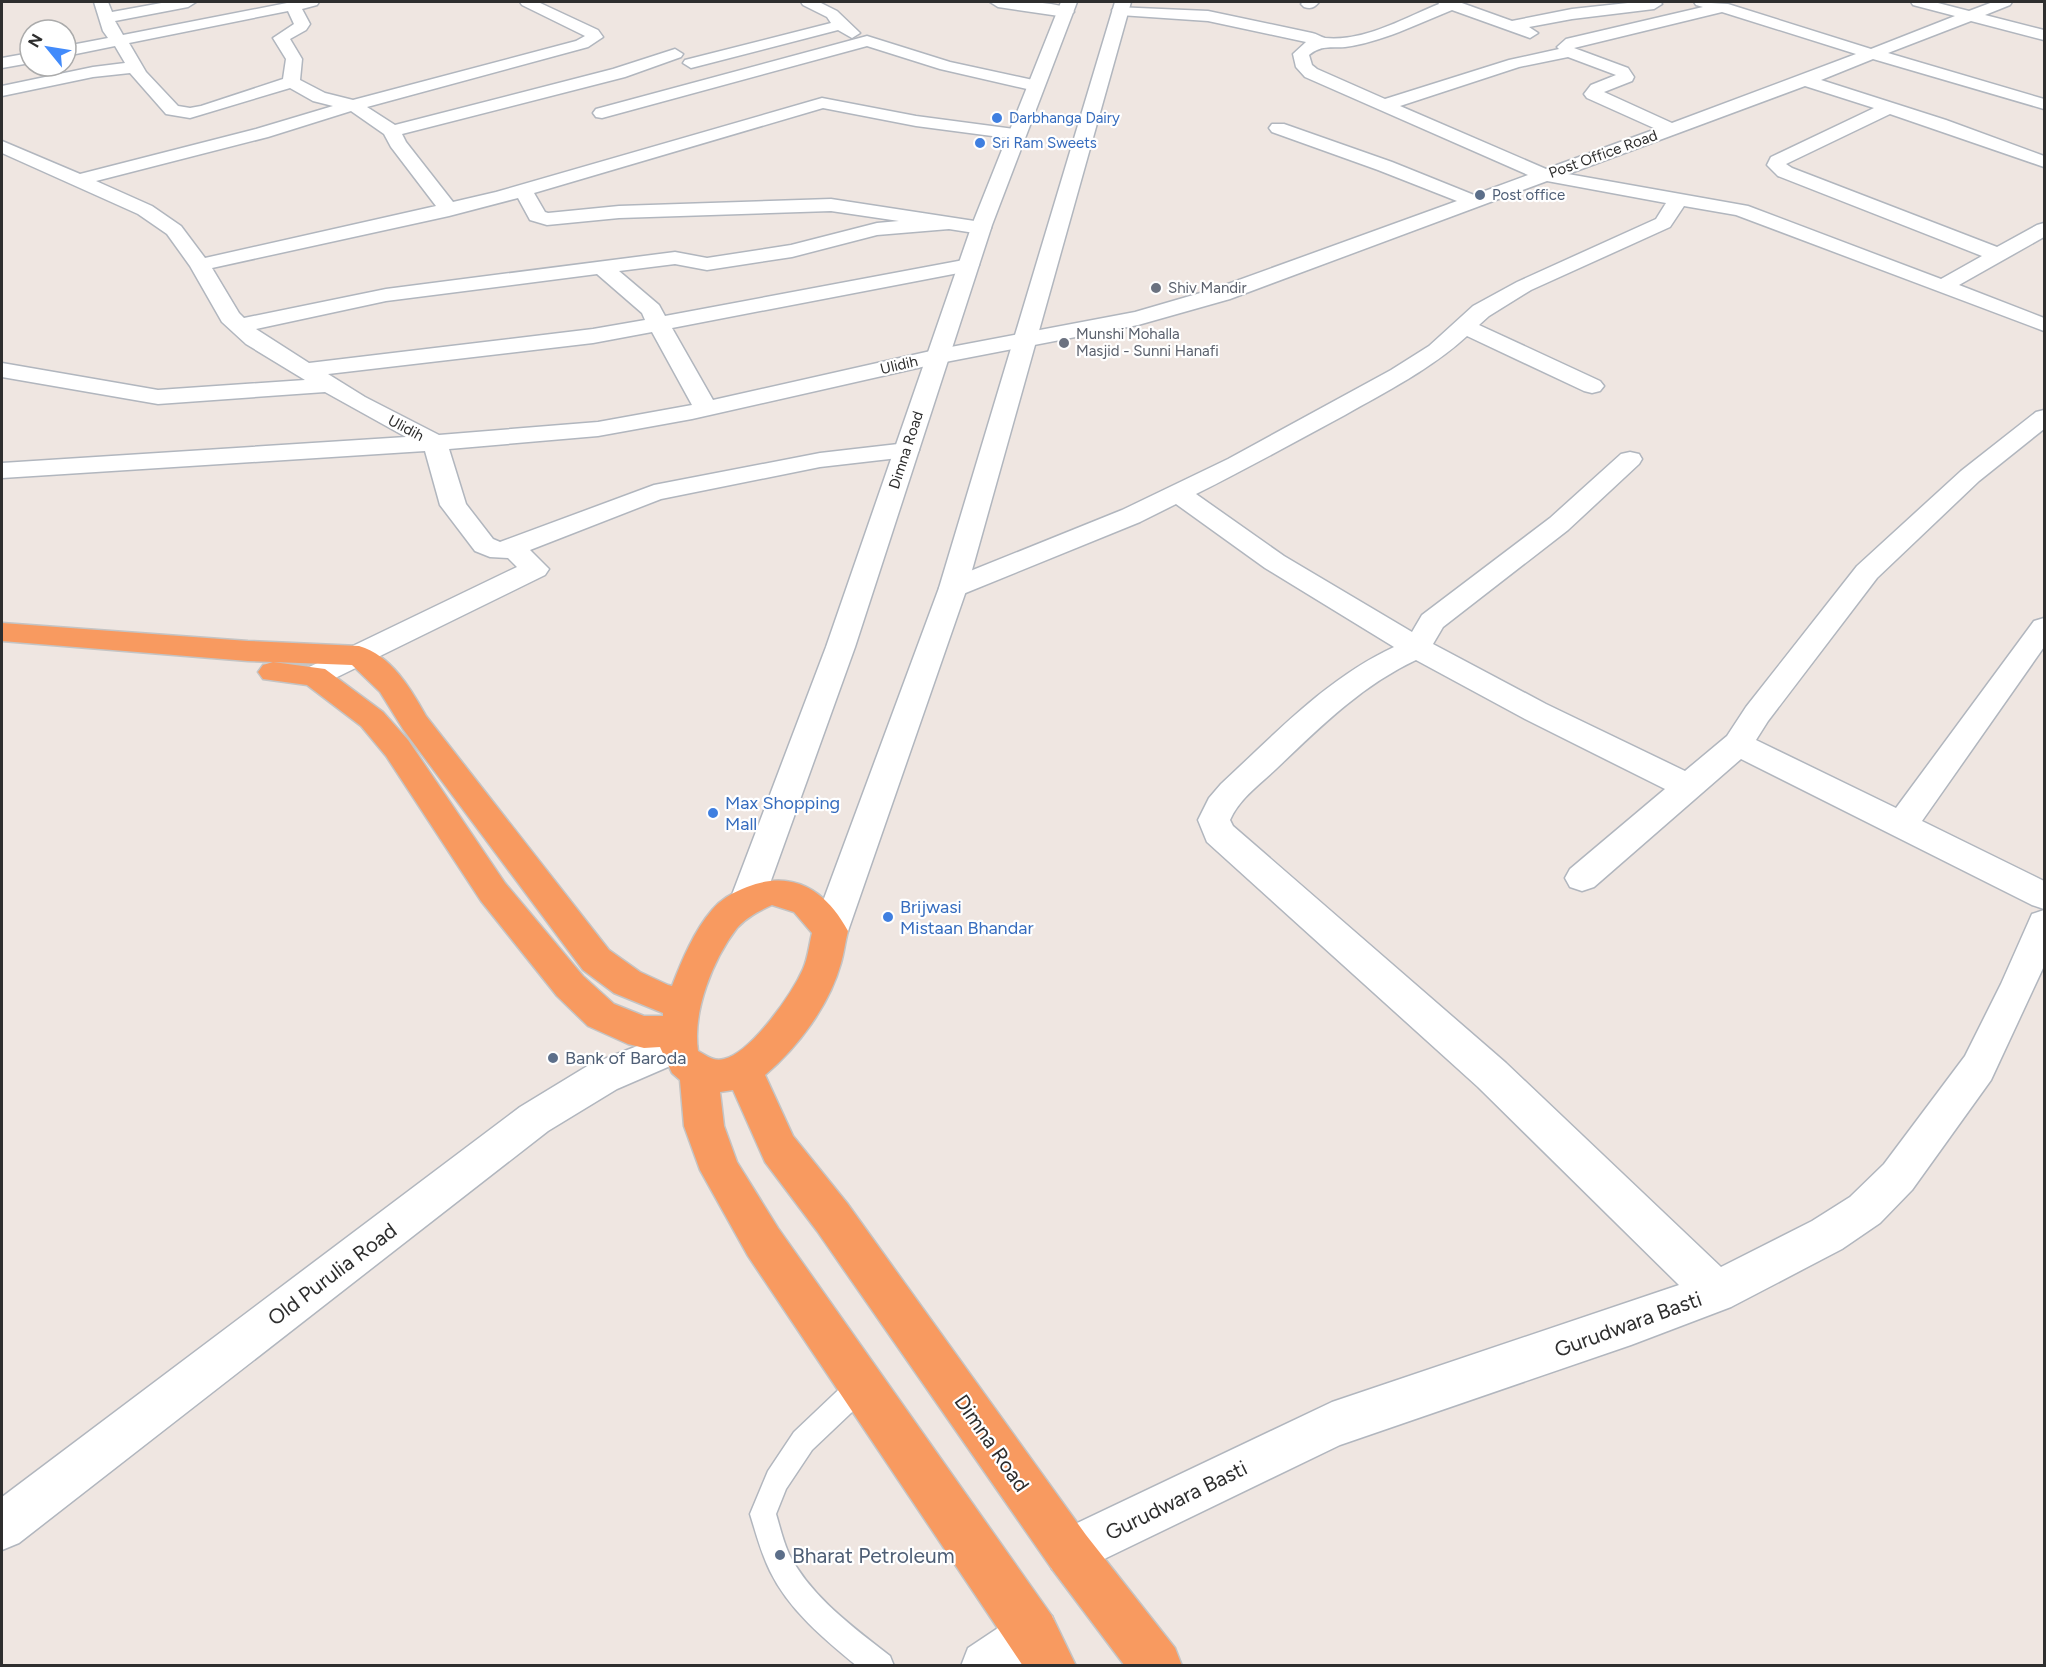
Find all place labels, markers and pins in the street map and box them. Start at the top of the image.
place label: Darbhanga Dairy [1009,109,1120,127]
marker: Darbhanga Dairy [990,111,1004,125]
place label: Sri Ram Sweets [992,134,1097,152]
marker: Sri Ram Sweets [973,136,987,150]
place label: Post office [1492,186,1565,204]
marker: Post office [1473,188,1487,202]
place label: Shiv Mandir [1168,279,1247,297]
marker: Shiv Mandir [1149,281,1163,295]
place label: Munshi Mohalla Masjid - Sunni Hanafi [1076,325,1219,360]
marker: Munshi Mohalla Masjid - Sunni Hanafi [1057,336,1071,350]
place label: Max Shopping Mall [725,792,840,835]
marker: Max Shopping Mall [706,806,720,820]
place label: Brijwasi Mistaan Bhandar [900,896,1033,939]
marker: Brijwasi Mistaan Bhandar [881,910,895,924]
place label: Bank of Baroda [565,1047,686,1069]
marker: Bank of Baroda [546,1051,560,1065]
place label: Bharat Petroleum [792,1543,955,1568]
marker: Bharat Petroleum [773,1548,787,1562]

